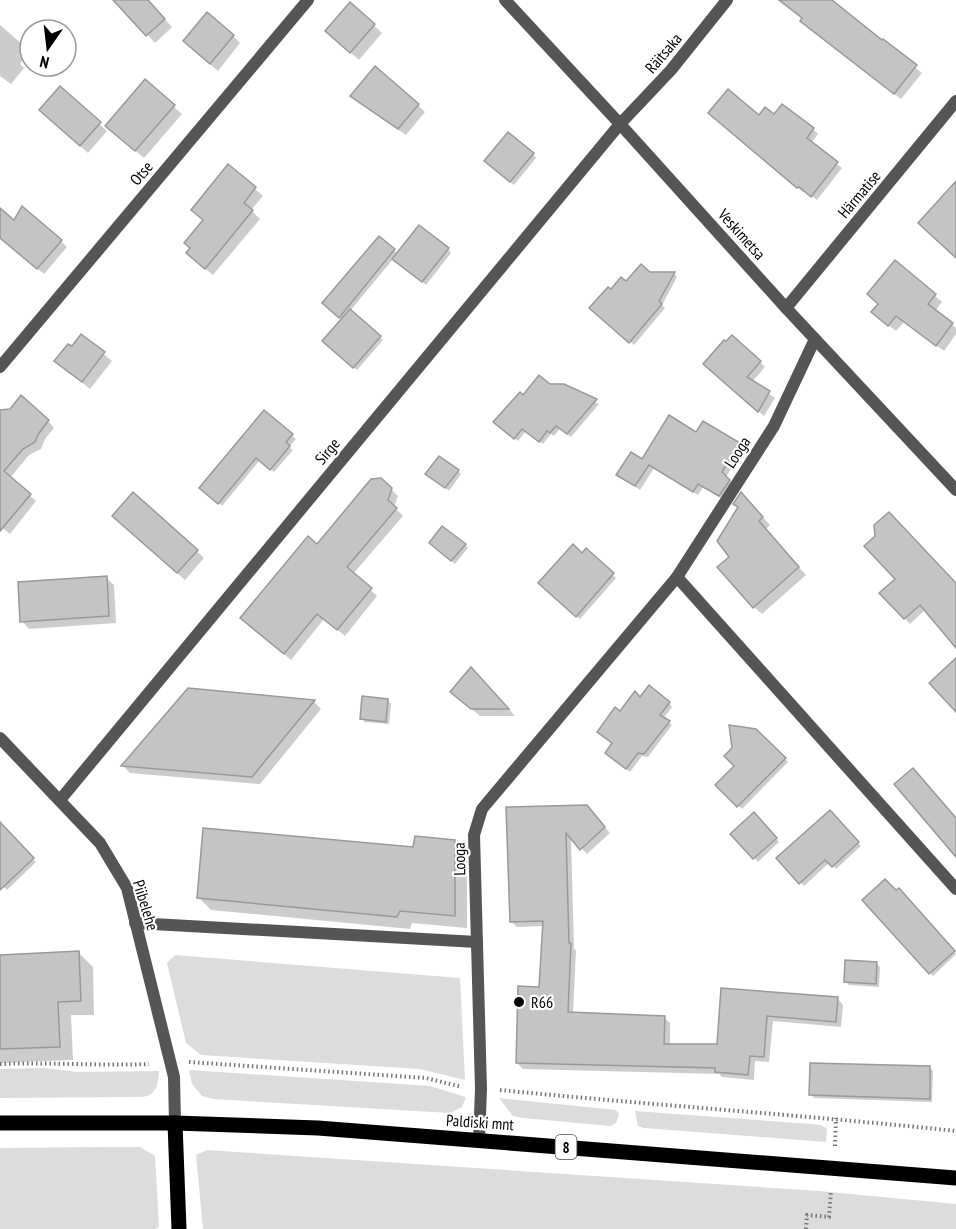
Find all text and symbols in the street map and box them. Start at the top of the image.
north arrow [18,18,78,78]
street label: Räitsaka [640,29,686,77]
text: N [38,52,51,73]
street label: Otse [125,157,157,189]
street label: Härmatise [833,166,885,222]
street label: Veskimetsa [713,204,770,264]
street label: Looga [720,433,754,471]
street label: Sirge [310,434,344,468]
street label: Looga [449,842,469,876]
street label: Piibelehe [129,877,163,933]
place label: R66 [531,992,553,1012]
marker: R66 [512,995,526,1009]
street label: Paldiski mnt [446,1110,515,1134]
road number: 8 [556,1135,576,1159]

